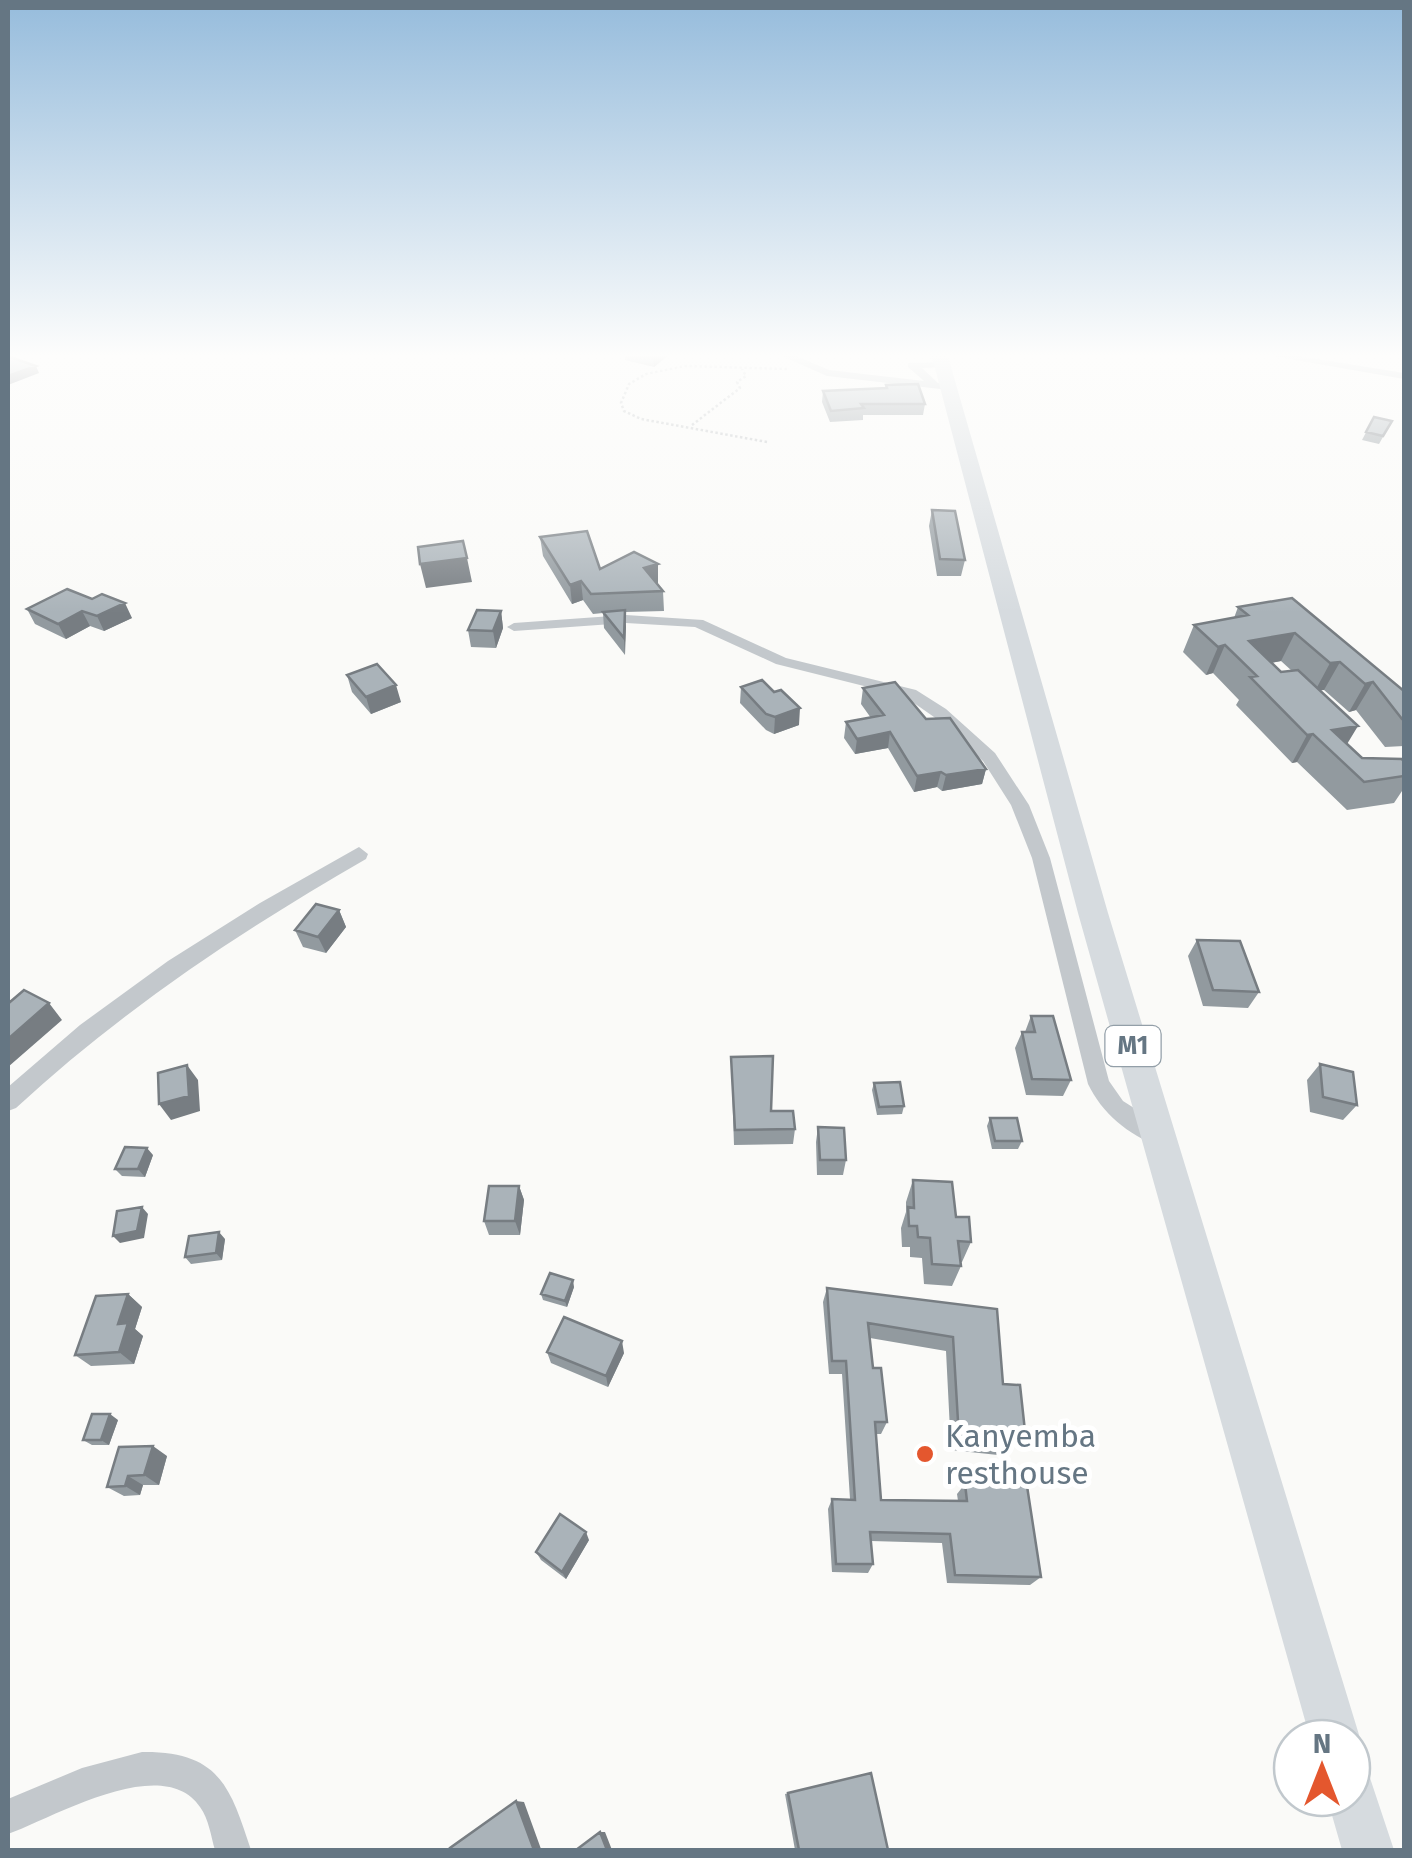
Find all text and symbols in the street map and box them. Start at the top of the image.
road number: M1 [1106,1026,1160,1066]
place label: Kanyemba resthouse [945,1417,1096,1492]
marker: Kanyemba resthouse [914,1443,936,1465]
north arrow [1272,1718,1372,1818]
text: N [1313,1727,1331,1760]

